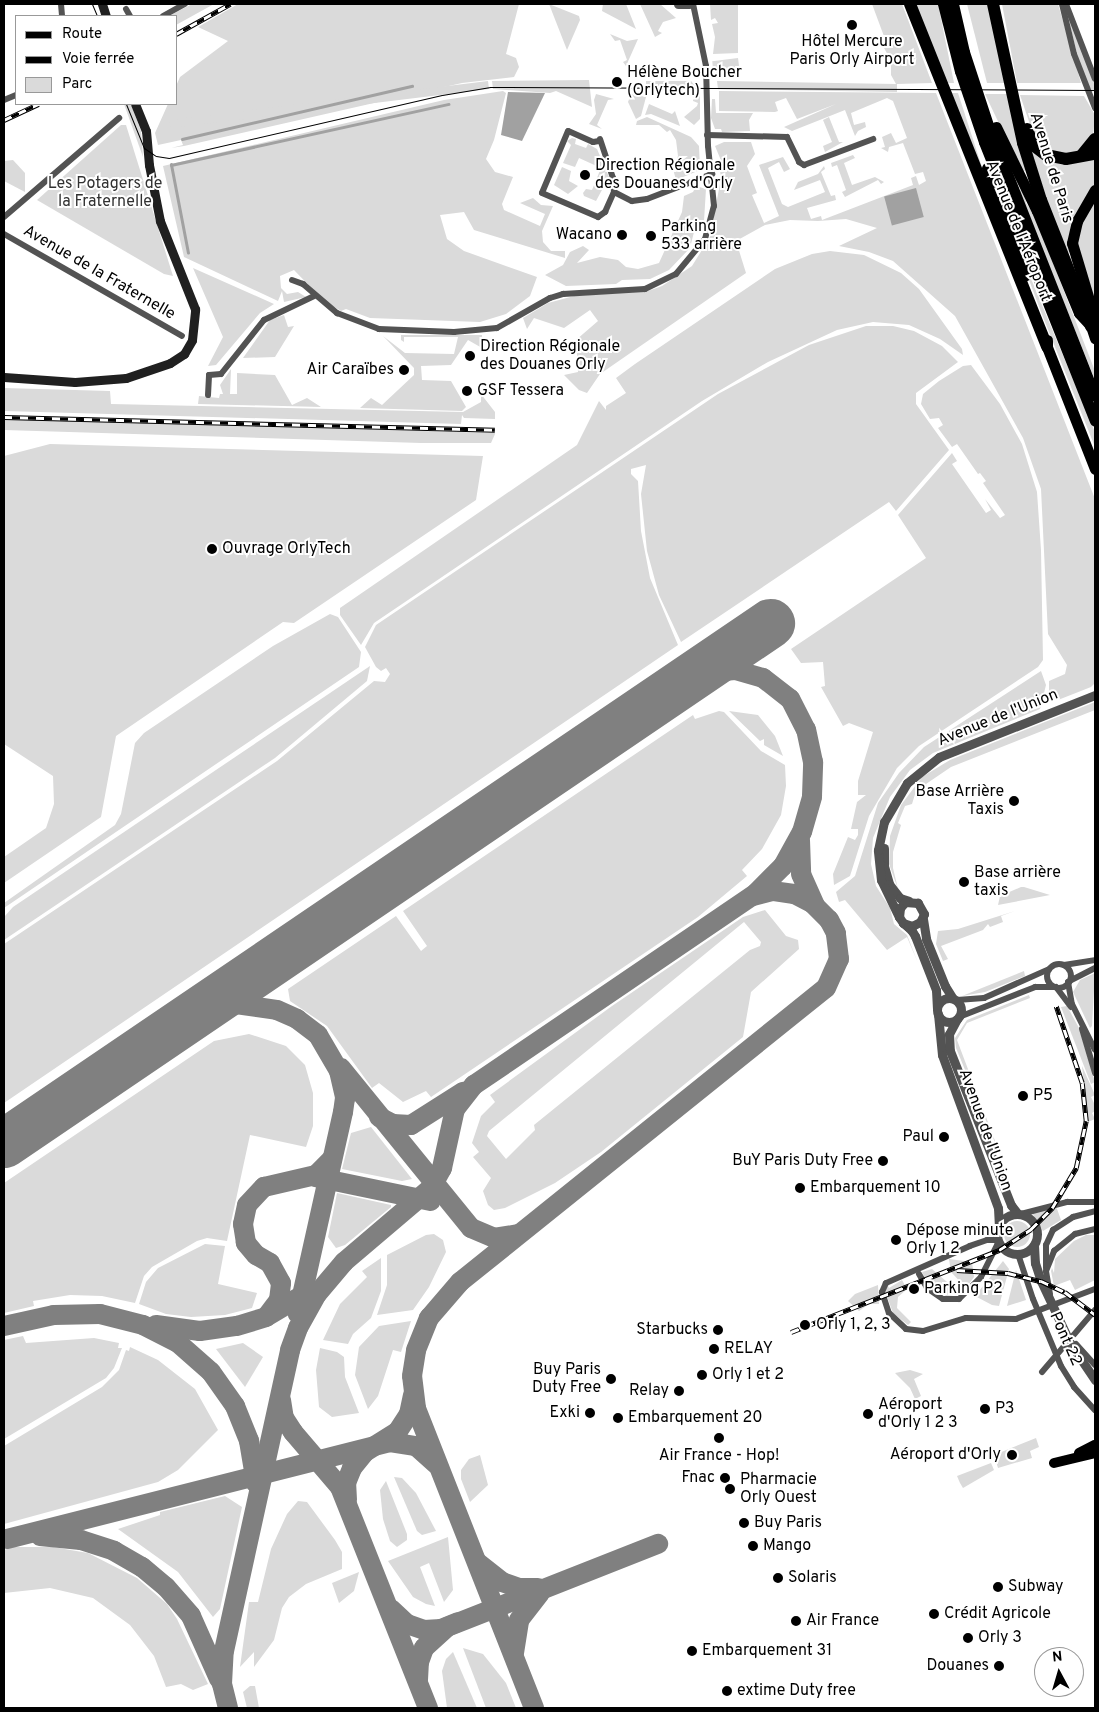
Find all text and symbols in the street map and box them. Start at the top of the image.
legend [15,15,178,105]
marker: Hôtel Mercure Paris Orly Airport [846,19,858,31]
text: Route [62,25,102,44]
place label: Hôtel Mercure Paris Orly Airport [789,32,915,70]
text: Voie ferrée [62,50,134,69]
place label: Hélène Boucher (Orlytech) [627,63,742,101]
text: Parc [62,75,92,94]
marker: Hélène Boucher (Orlytech) [611,76,623,88]
street label: Avenue de Paris [1025,110,1077,226]
place label: Direction Régionale des Douanes d'Orly [595,156,735,194]
street label: Avenue de l'Aéroport [981,157,1055,305]
marker: Direction Régionale des Douanes d'Orly [579,169,591,181]
park label: Les Potagers de la Fraternelle [48,174,162,212]
place label: Parking 533 arrière [661,217,742,255]
street label: Avenue de la Fraternelle [20,222,178,324]
place label: Wacano [556,225,612,245]
marker: Wacano [616,229,628,241]
marker: Parking 533 arrière [645,230,657,242]
place label: Direction Régionale des Douanes Orly [480,337,620,375]
marker: Direction Régionale des Douanes Orly [464,350,476,362]
place label: Air Caraïbes [307,360,394,380]
marker: Air Caraïbes [398,364,410,376]
place label: GSF Tessera [477,381,564,401]
marker: GSF Tessera [461,385,473,397]
place label: Ouvrage OrlyTech [222,539,351,559]
marker: Ouvrage OrlyTech [206,543,218,555]
street label: Avenue de l'Union [935,685,1061,751]
place label: Base Arrière Taxis [915,782,1004,820]
marker: Base Arrière Taxis [1008,795,1020,807]
place label: Base arrière taxis [974,863,1061,901]
marker: Base arrière taxis [958,876,970,888]
street label: Avenue de l'Union [954,1066,1016,1194]
place label: P5 [1033,1086,1053,1106]
marker: P5 [1017,1090,1029,1102]
place label: Paul [903,1127,934,1147]
marker: Paul [938,1131,950,1143]
place label: BuY Paris Duty Free [732,1151,873,1171]
marker: BuY Paris Duty Free [877,1155,889,1167]
place label: Embarquement 10 [810,1178,941,1198]
marker: Embarquement 10 [794,1182,806,1194]
place label: Dépose minute Orly 1 2 [906,1221,1013,1259]
marker: Dépose minute Orly 1 2 [890,1234,902,1246]
place label: Parking P2 [924,1279,1003,1299]
marker: Parking P2 [908,1283,920,1295]
street label: Pont 22 [1045,1309,1085,1369]
place label: Orly 1, 2, 3 [816,1315,891,1335]
marker: Orly 1, 2, 3 [798,1318,812,1332]
place label: Starbucks [636,1320,708,1340]
marker: Starbucks [712,1324,724,1336]
place label: RELAY [724,1339,773,1359]
marker: RELAY [708,1343,720,1355]
place label: Buy Paris Duty Free [532,1360,601,1398]
place label: Orly 1 et 2 [712,1365,784,1385]
marker: Orly 1 et 2 [696,1369,708,1381]
marker: Buy Paris Duty Free [605,1373,617,1385]
place label: Relay [629,1381,669,1401]
marker: Relay [673,1385,685,1397]
place label: Aéroport d'Orly 1 2 3 [878,1395,958,1433]
place label: P3 [995,1399,1014,1419]
place label: Exki [550,1403,580,1423]
marker: P3 [979,1403,991,1415]
marker: Exki [584,1407,596,1419]
place label: Embarquement 20 [628,1408,763,1428]
marker: Aéroport d'Orly 1 2 3 [862,1408,874,1420]
marker: Embarquement 20 [612,1412,624,1424]
marker: Air France - Hop! [713,1432,725,1444]
place label: Aéroport d'Orly [890,1445,1001,1465]
place label: Air France - Hop! [659,1446,779,1466]
marker: Aéroport d'Orly [1005,1448,1019,1462]
place label: Fnac [681,1468,715,1488]
place label: Pharmacie Orly Ouest [740,1470,817,1508]
marker: Fnac [719,1472,731,1484]
marker: Pharmacie Orly Ouest [724,1483,736,1495]
place label: Buy Paris [754,1513,822,1533]
marker: Buy Paris [738,1517,750,1529]
place label: Mango [763,1536,811,1556]
marker: Mango [747,1540,759,1552]
place label: Solaris [788,1568,837,1588]
marker: Solaris [772,1572,784,1584]
place label: Subway [1008,1577,1064,1597]
marker: Subway [992,1581,1004,1593]
place label: Crédit Agricole [944,1604,1052,1624]
marker: Crédit Agricole [928,1608,940,1620]
place label: Air France [806,1611,879,1631]
marker: Air France [790,1615,802,1627]
place label: Orly 3 [978,1628,1022,1648]
marker: Orly 3 [962,1632,974,1644]
place label: Embarquement 31 [702,1641,832,1661]
marker: Embarquement 31 [686,1645,698,1657]
north arrow [1034,1647,1084,1697]
text: N [1052,1649,1063,1667]
place label: Douanes [926,1656,989,1676]
marker: Douanes [993,1660,1005,1672]
place label: extime Duty free [737,1681,856,1701]
marker: extime Duty free [721,1685,733,1697]

